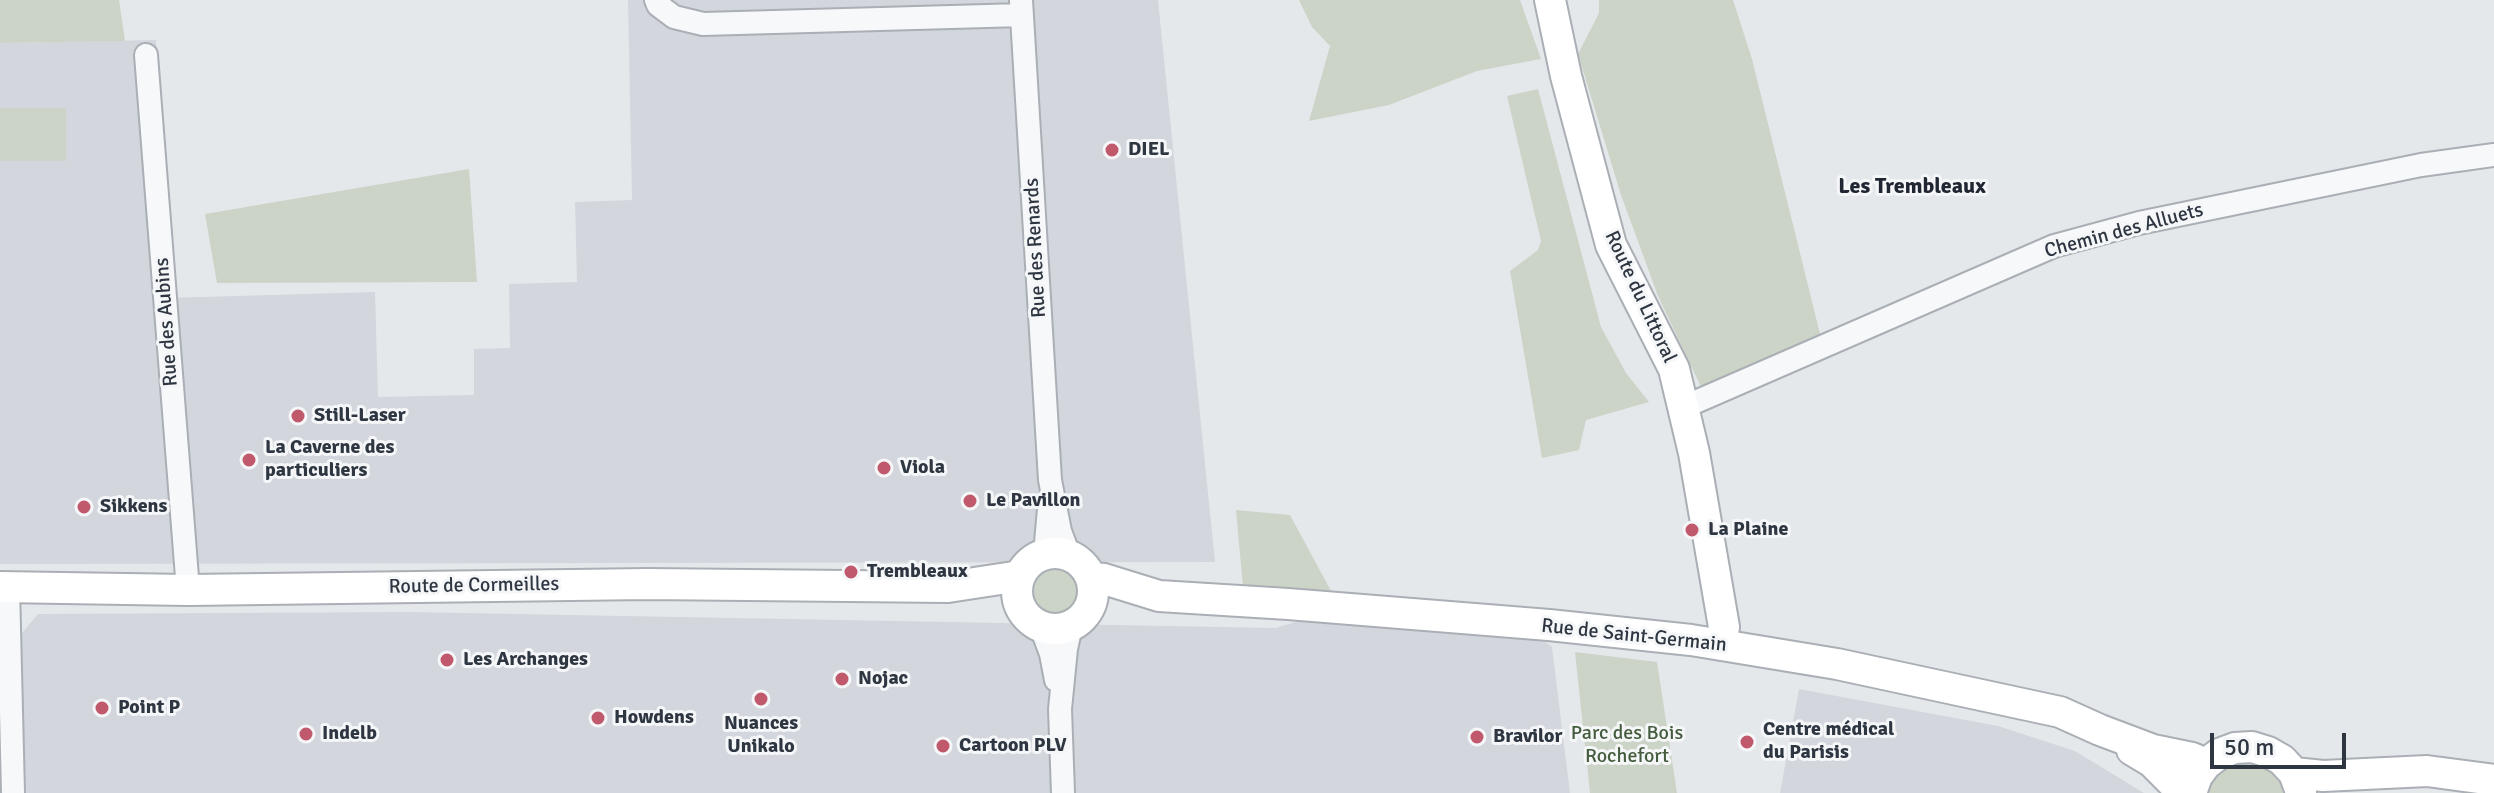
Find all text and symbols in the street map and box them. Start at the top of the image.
place label: DIEL [1128,138,1170,162]
marker: DIEL [1103,141,1121,159]
district label: Les Trembleaux [1838,174,1986,200]
street label: Rue des Renards [1020,177,1052,319]
street label: Chemin des Alluets [2042,198,2206,264]
street label: Route du Littoral [1599,227,1681,367]
street label: Rue des Aubins [151,257,183,387]
place label: Still-Laser [314,404,406,428]
marker: Still-Laser [289,407,307,425]
place label: La Caverne des particuliers [265,436,394,483]
marker: La Caverne des particuliers [240,451,258,469]
place label: Viola [900,456,945,480]
marker: Viola [875,459,893,477]
place label: Le Pavillon [986,489,1081,513]
marker: Le Pavillon [961,492,979,510]
place label: Sikkens [100,495,167,519]
marker: Sikkens [75,498,93,516]
place label: La Plaine [1708,518,1788,542]
marker: La Plaine [1683,521,1701,539]
place label: Trembleaux [867,560,968,584]
marker: Trembleaux [842,563,860,581]
street label: Route de Cormeilles [389,573,559,599]
street label: Rue de Saint-Germain [1540,614,1728,658]
place label: Les Archanges [463,648,588,672]
marker: Les Archanges [438,651,456,669]
place label: Nojac [858,667,908,691]
marker: Nojac [833,670,851,688]
marker: Nuances Unikalo [752,690,770,708]
place label: Point P [118,696,180,720]
marker: Point P [93,699,111,717]
place label: Howdens [614,706,694,730]
marker: Howdens [589,709,607,727]
place label: Nuances Unikalo [724,712,798,759]
scale bar [2214,717,2350,767]
place label: Centre médical du Parisis [1763,718,1894,765]
place label: Indelb [322,722,377,746]
park label: Parc des Bois Rochefort [1571,722,1683,769]
marker: Indelb [297,725,315,743]
place label: Bravilor [1493,725,1562,749]
marker: Bravilor [1468,728,1486,746]
text: 50 m [2224,732,2274,762]
marker: Centre médical du Parisis [1738,733,1756,751]
place label: Cartoon PLV [959,734,1067,758]
marker: Cartoon PLV [934,737,952,755]

